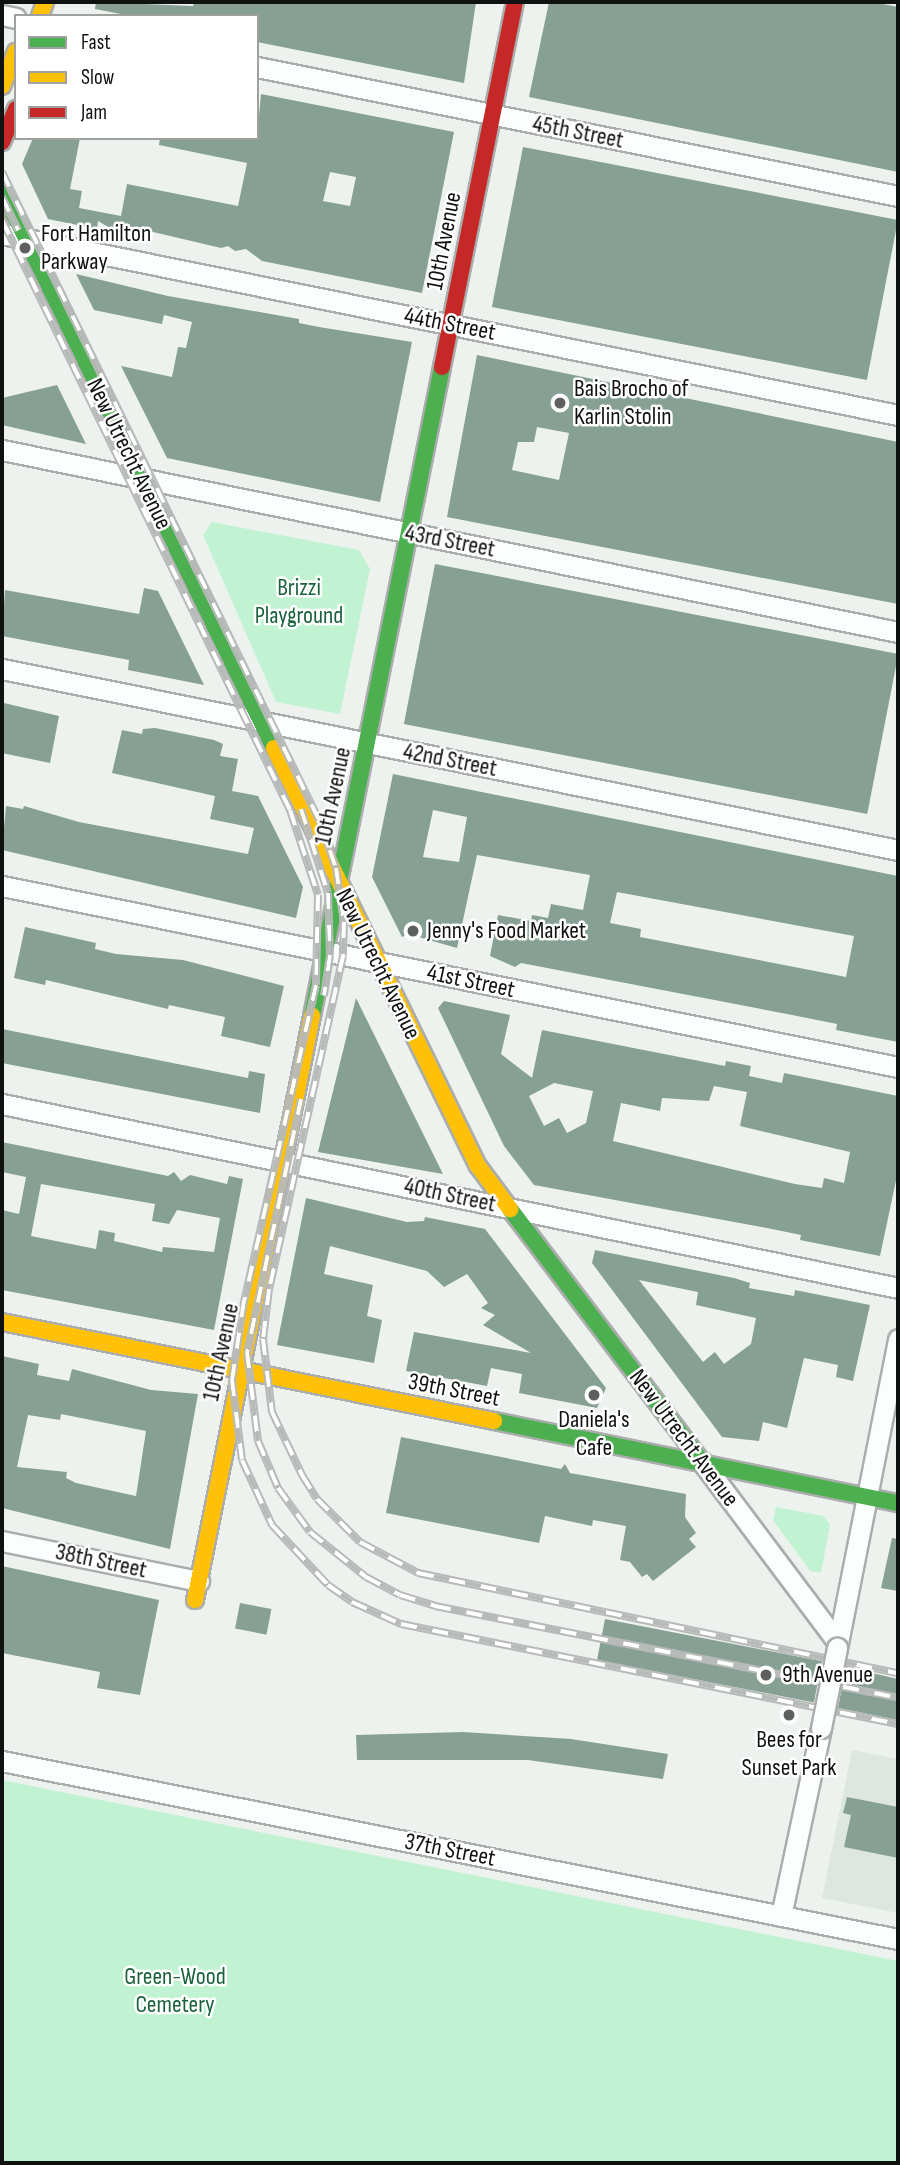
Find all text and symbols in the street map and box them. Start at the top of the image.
legend [14,14,259,140]
text: Fast [81,30,111,55]
text: Slow [81,65,114,90]
text: Jam [81,100,107,125]
street label: 45th Street [530,109,626,155]
street label: 10th Avenue [420,190,468,292]
place label: Fort Hamilton Parkway [41,220,151,276]
marker: Fort Hamilton Parkway [15,238,35,258]
street label: 44th Street [402,301,498,347]
street label: New Utrecht Avenue [80,374,178,534]
place label: Bais Brocho of Karlin Stolin [574,375,689,431]
marker: Bais Brocho of Karlin Stolin [552,395,568,411]
street label: 43rd Street [403,518,497,564]
park label: Brizzi Playground [255,574,343,630]
street label: 42nd Street [401,737,499,783]
street label: 10th Avenue [309,744,357,848]
street label: New Utrecht Avenue [329,884,427,1044]
place label: Jenny's Food Market [427,917,586,945]
marker: Jenny's Food Market [405,923,421,939]
street label: 41st Street [425,958,517,1004]
street label: 40th Street [402,1171,498,1219]
street label: 10th Avenue [197,1300,245,1404]
street label: New Utrecht Avenue [623,1364,745,1512]
street label: 39th Street [406,1367,502,1413]
marker: Daniela's Cafe [586,1387,602,1403]
place label: Daniela's Cafe [558,1406,630,1462]
street label: 38th Street [53,1537,149,1585]
place label: 9th Avenue [782,1661,873,1689]
marker: 9th Avenue [756,1665,776,1685]
marker: Bees for Sunset Park [781,1707,797,1723]
place label: Bees for Sunset Park [741,1726,837,1782]
street label: 37th Street [402,1827,498,1873]
park label: Green-Wood Cemetery [124,1963,226,2019]

